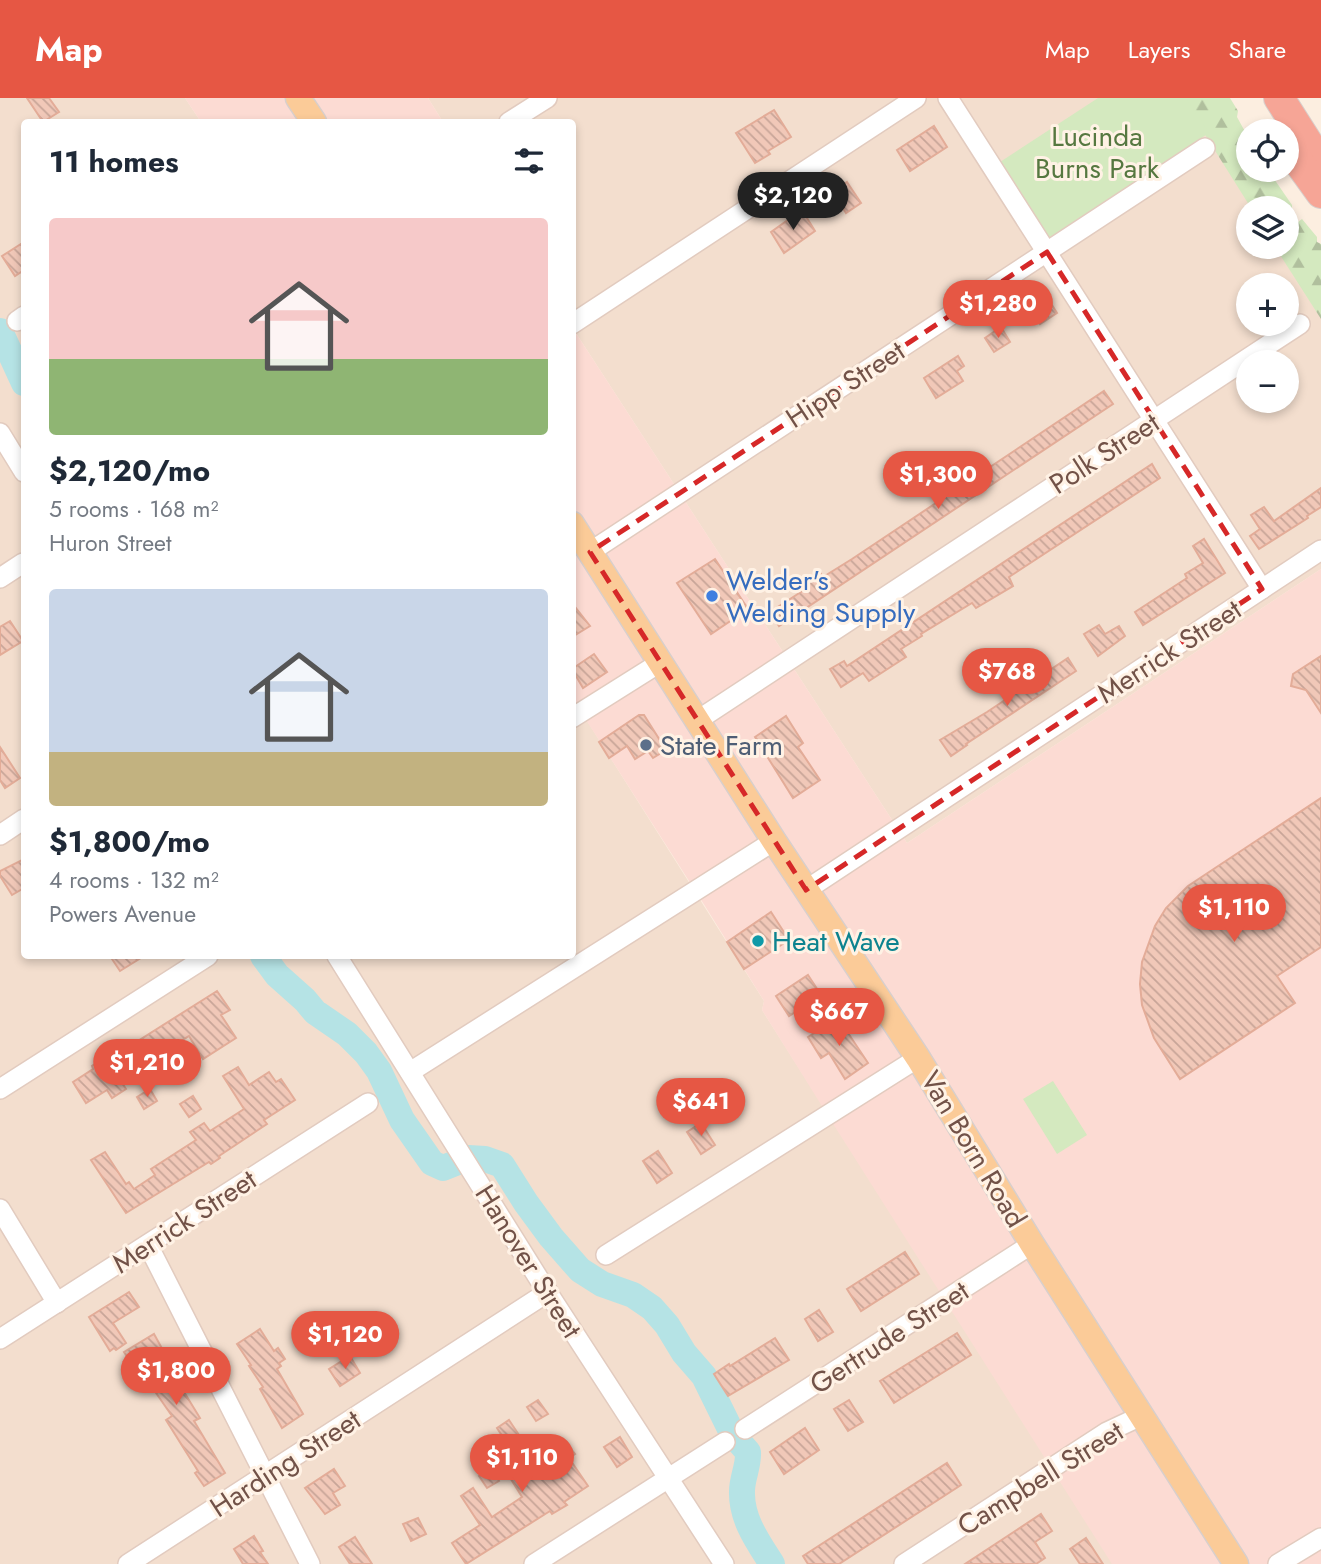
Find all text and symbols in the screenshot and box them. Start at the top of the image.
text: Map [35,26,103,73]
text: Map [1045,32,1090,67]
text: Layers [1128,32,1190,67]
text: Share [1228,32,1286,67]
park label: Lucinda Burns Park [1035,116,1160,189]
map controls [1236,119,1299,413]
button: locate [1236,119,1299,182]
text: 11 homes [49,140,179,183]
icon: filters [510,142,548,180]
pin: $2,120 [736,172,850,232]
text: $2,120 [754,178,832,212]
button: layers [1236,196,1299,259]
icon: home [236,263,362,389]
button: + [1236,273,1299,336]
pin: $1,280 [941,280,1055,340]
text: $1,280 [959,286,1037,320]
street label: Hipp Street [778,330,913,438]
button: − [1236,350,1299,413]
street label: Polk Street [1041,402,1168,504]
text: $2,120/mo [49,449,210,492]
pin: $1,300 [881,452,995,511]
text: $1,300 [899,457,977,491]
text: 5 rooms · 168 m² [49,492,218,526]
text: Huron Street [49,526,171,560]
place label: Welder's Welding Supply [726,560,916,633]
marker: Welder's Welding Supply [704,588,720,604]
street label: Merrick Street [1089,589,1250,713]
icon: home [236,634,362,760]
pin: $768 [966,648,1048,708]
text: $768 [978,654,1036,688]
place label: State Farm [660,725,783,766]
marker: State Farm [638,737,654,753]
text: $1,800/mo [49,820,210,863]
text: 4 rooms · 132 m² [49,863,219,897]
pin: $1,110 [1177,884,1291,944]
text: $1,110 [1198,890,1270,924]
text: Powers Avenue [49,897,196,931]
place label: Heat Wave [772,921,900,962]
marker: Heat Wave [750,933,766,949]
pin: $667 [798,988,880,1048]
text: $667 [810,994,868,1028]
pin: $1,210 [90,1040,204,1099]
text: $1,210 [109,1045,185,1079]
street label: Van Born Road [911,1063,1037,1235]
pin: $641 [660,1079,742,1138]
text: $641 [672,1084,730,1118]
street label: Merrick Street [104,1159,265,1283]
street label: Hanover Street [465,1177,592,1346]
street label: Gertrude Street [802,1270,977,1404]
pin: $1,120 [288,1312,402,1371]
text: $1,120 [307,1317,383,1351]
pin: $1,800 [119,1348,233,1407]
text: $1,800 [137,1353,215,1387]
street label: Harding Street [202,1399,369,1528]
street label: Campbell Street [949,1411,1131,1546]
pin: $1,110 [465,1434,579,1494]
text: $1,110 [486,1440,558,1474]

